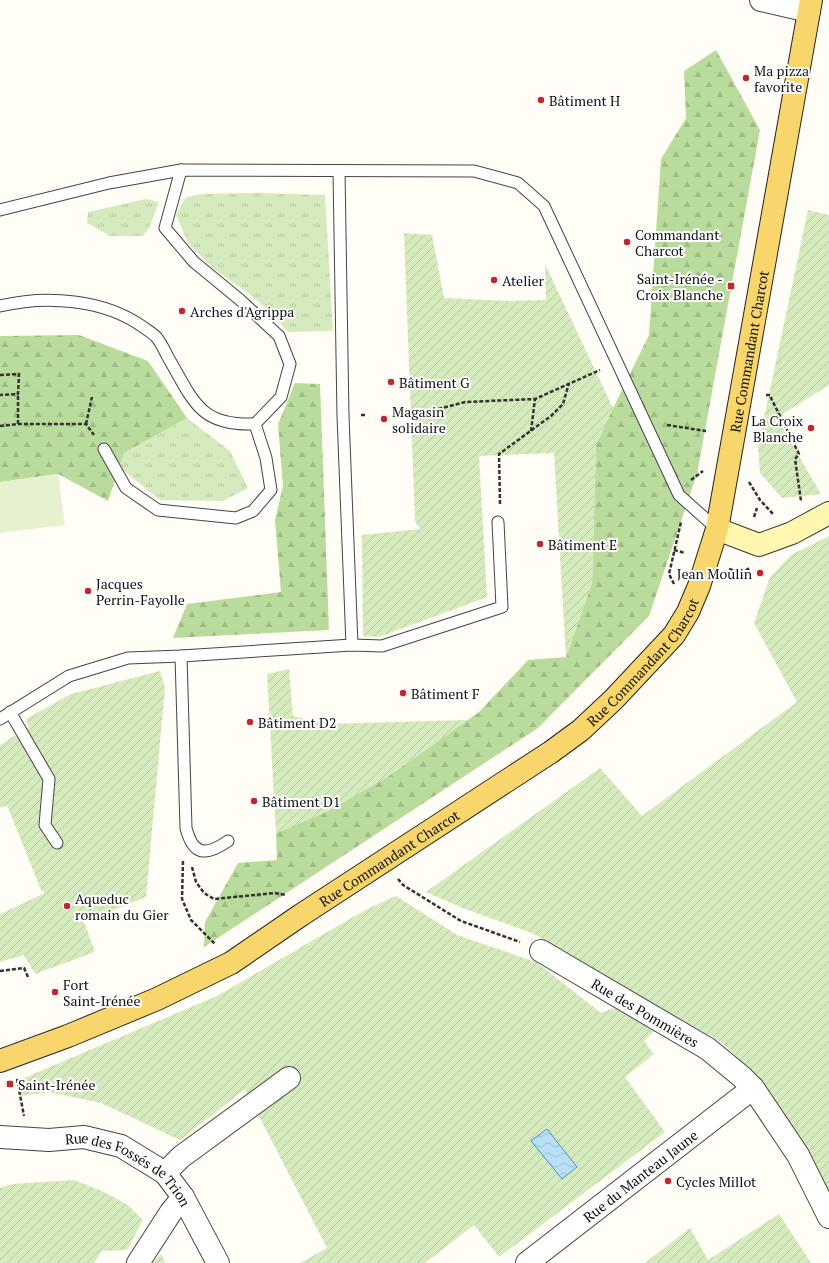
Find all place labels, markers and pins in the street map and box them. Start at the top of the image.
place label: Ma pizza favorite [754,61,809,96]
marker: Ma pizza favorite [741,73,751,83]
place label: Bâtiment H [549,91,620,110]
marker: Bâtiment H [536,95,546,105]
place label: Commandant Charcot [635,225,720,260]
marker: Commandant Charcot [622,237,632,247]
place label: Saint-Irénée - Croix Blanche [636,269,723,304]
place label: Atelier [502,271,545,290]
marker: Atelier [489,275,499,285]
marker: Saint-Irénée - Croix Blanche [726,281,736,291]
place label: Arches d'Agrippa [190,302,294,321]
marker: Arches d'Agrippa [177,306,187,316]
place label: Bâtiment G [399,373,470,392]
marker: Bâtiment G [386,377,396,387]
place label: Magasin solidaire [392,402,446,437]
place label: La Croix Blanche [751,411,804,446]
marker: Magasin solidaire [379,414,389,424]
marker: La Croix Blanche [806,423,816,433]
place label: Bâtiment E [548,535,617,554]
marker: Bâtiment E [535,539,545,549]
place label: Jean Moulin [677,564,753,583]
marker: Jean Moulin [755,568,765,578]
place label: Jacques Perrin-Fayolle [96,574,185,609]
marker: Jacques Perrin-Fayolle [83,586,93,596]
place label: Bâtiment F [411,684,480,703]
marker: Bâtiment F [398,688,408,698]
place label: Bâtiment D2 [258,713,337,732]
marker: Bâtiment D2 [245,717,255,727]
place label: Bâtiment D1 [262,792,341,811]
marker: Bâtiment D1 [249,796,259,806]
place label: Aqueduc romain du Gier [75,889,169,924]
marker: Aqueduc romain du Gier [62,901,72,911]
place label: Fort Saint-Irénée [63,975,140,1010]
marker: Fort Saint-Irénée [50,987,60,997]
place label: Saint-Irénée [18,1075,95,1094]
marker: Saint-Irénée [5,1079,15,1089]
place label: Cycles Millot [676,1172,757,1191]
marker: Cycles Millot [663,1176,673,1186]

